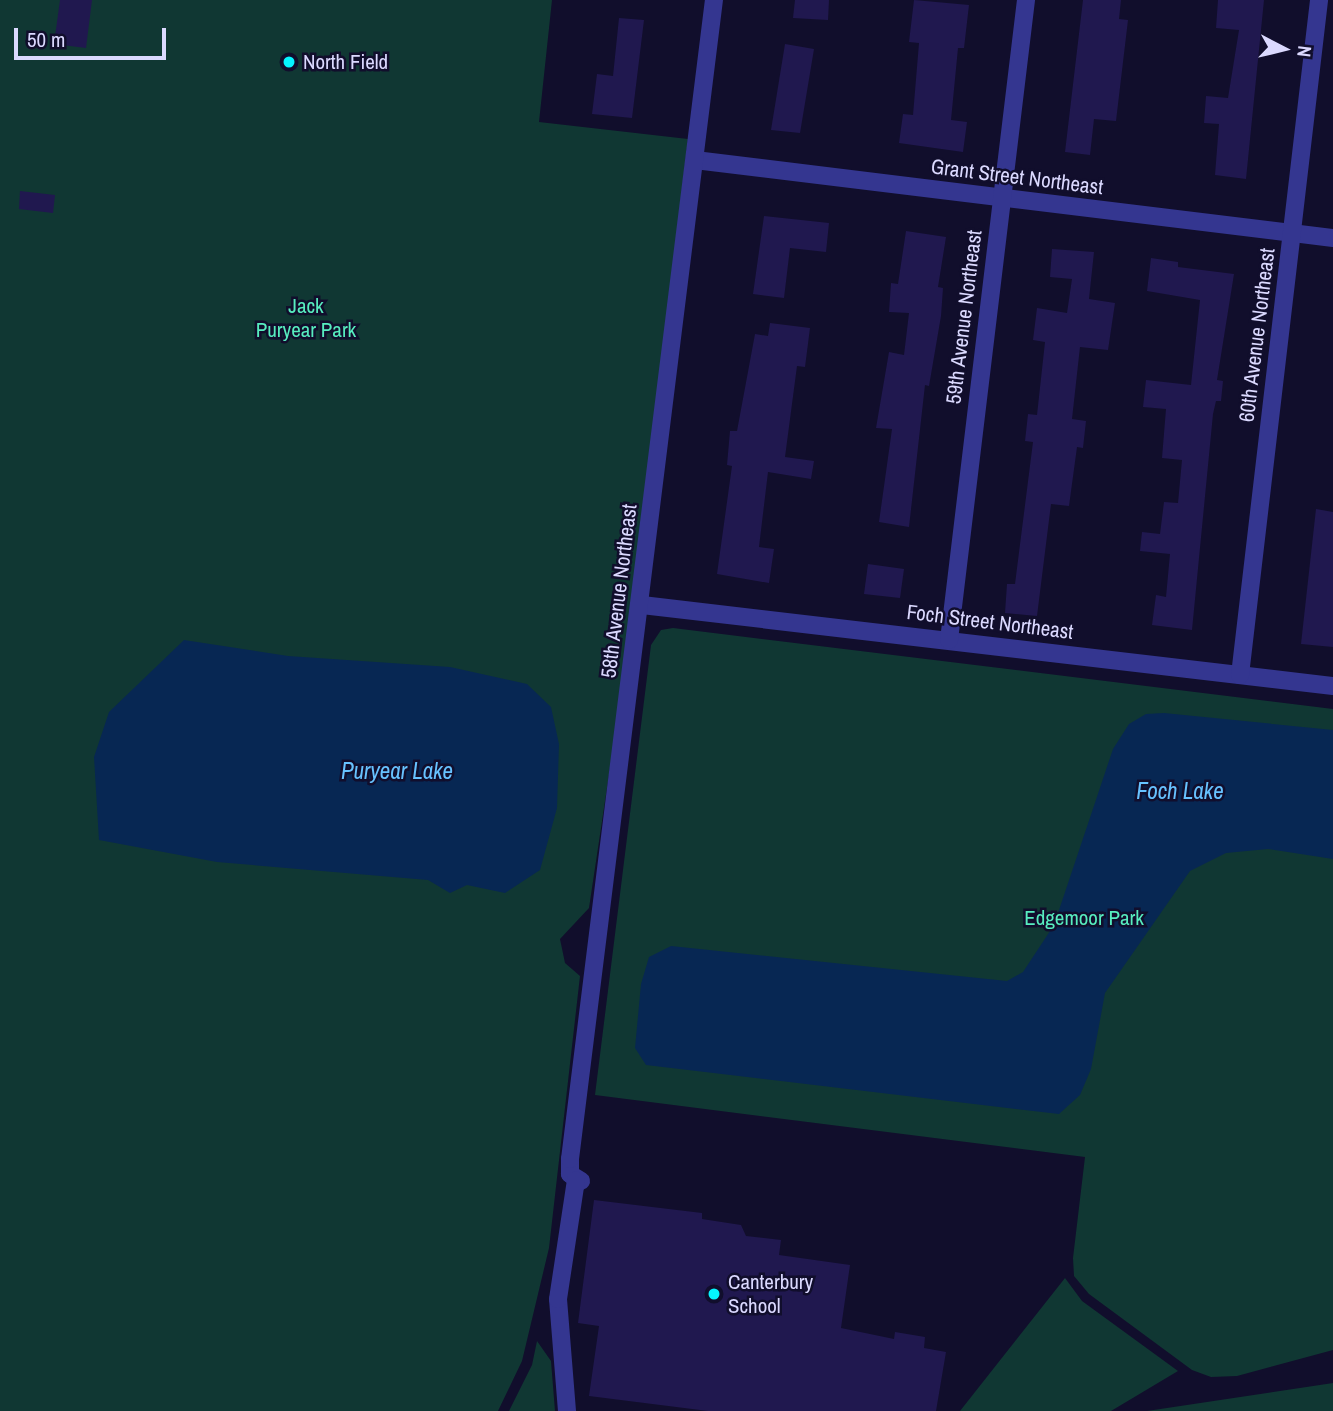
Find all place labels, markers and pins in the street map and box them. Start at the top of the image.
place label: North Field [303,49,388,75]
marker: North Field [281,54,297,70]
place label: Canterbury School [728,1269,813,1319]
marker: Canterbury School [706,1286,722,1302]

